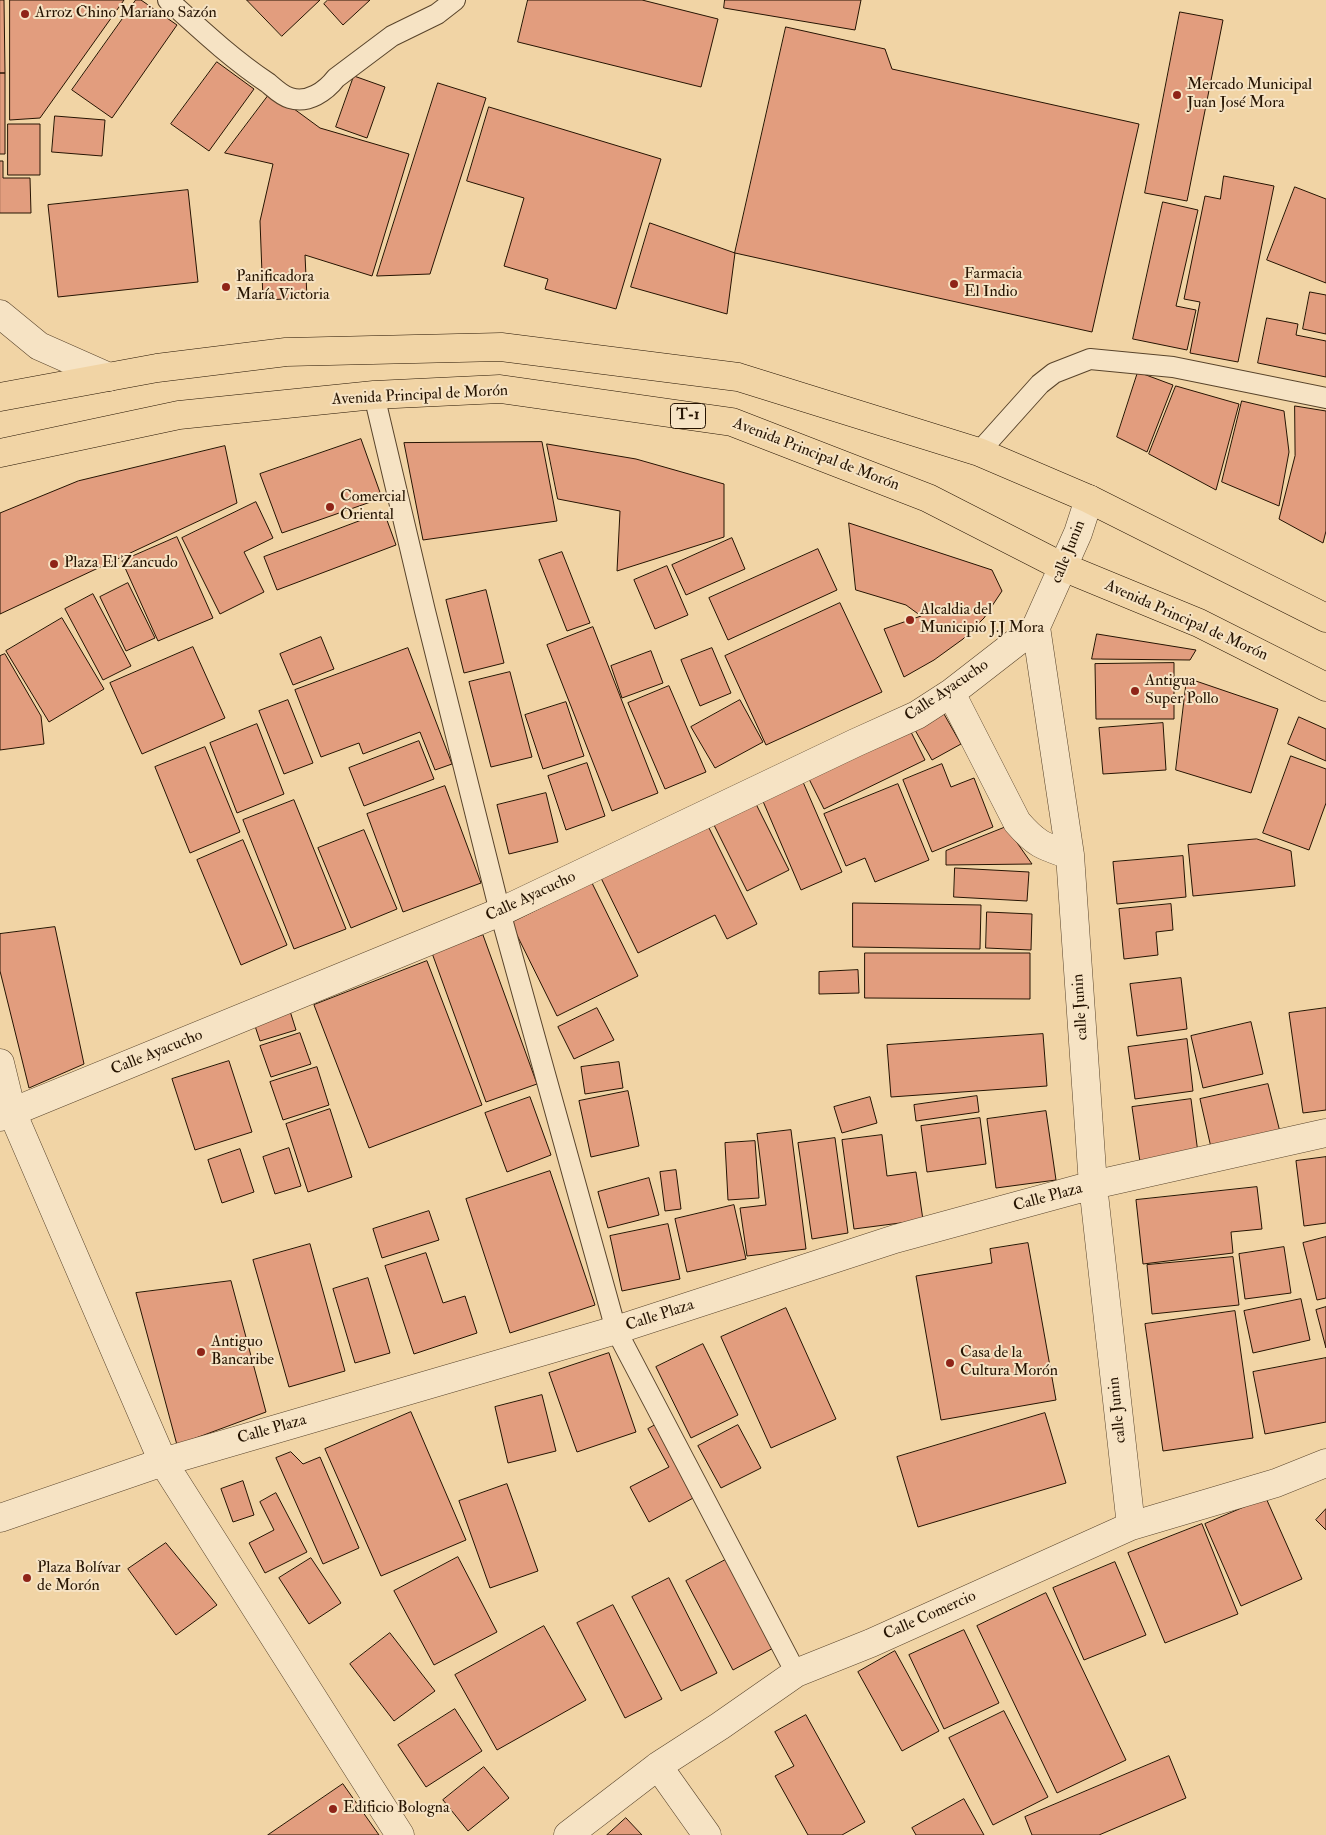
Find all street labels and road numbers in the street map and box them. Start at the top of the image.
street label: Avenida Principal de Morón [331,382,509,410]
road number: T-1 [670,404,706,428]
street label: Avenida Principal de Morón [730,414,902,496]
street label: calle Junin [1048,518,1090,586]
street label: Avenida Principal de Morón [1101,576,1271,666]
street label: Calle Ayacucho [901,656,993,726]
street label: Calle Ayacucho [483,868,579,926]
street label: calle Junin [1069,973,1093,1041]
street label: Calle Ayacucho [108,1026,206,1080]
street label: Calle Plaza [1011,1180,1085,1216]
street label: Calle Plaza [623,1296,697,1336]
street label: calle Junin [1105,1376,1131,1444]
street label: Calle Plaza [235,1411,309,1449]
street label: Calle Comercio [881,1587,979,1645]

